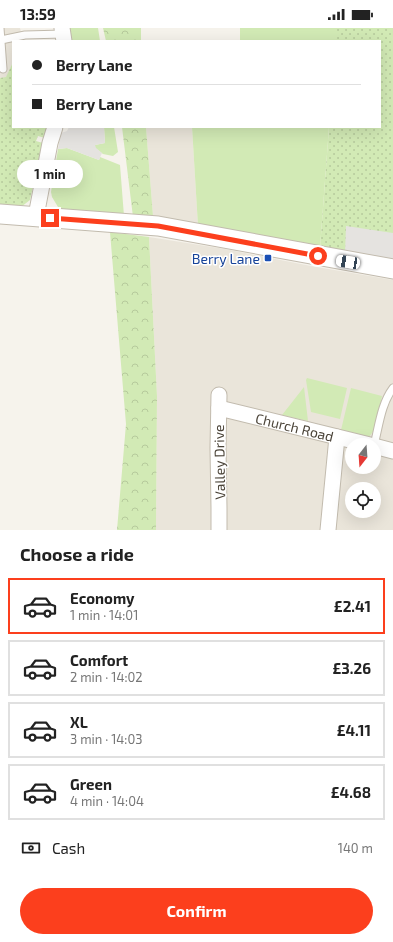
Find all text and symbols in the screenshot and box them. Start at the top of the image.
text: 13:59 [20,5,56,23]
text: Berry Lane [56,56,132,74]
text: Berry Lane [56,95,132,113]
callout: 1 min [17,160,83,188]
text: 1 min [34,166,66,182]
route end [41,209,59,227]
route start [309,247,327,265]
place label: Berry Lane [192,250,260,267]
marker: Berry Lane [263,253,273,263]
car [335,254,361,270]
street label: Church Road [254,409,336,444]
street label: Valley Drive [210,424,228,500]
north arrow [345,438,381,474]
map controls [345,438,381,518]
button: locate [345,482,381,518]
text: Choose a ride [20,543,134,565]
icon: car [22,588,58,624]
text: Economy [70,589,135,607]
text: £2.41 [334,597,371,615]
text: 1 min · 14:01 [70,607,138,623]
icon: car [22,650,58,686]
text: Comfort [70,651,128,669]
text: £3.26 [332,659,371,677]
text: 2 min · 14:02 [70,669,143,685]
icon: car [22,712,58,748]
text: XL [70,713,88,731]
text: £4.11 [337,721,371,739]
text: 3 min · 14:03 [70,731,142,747]
icon: car [22,774,58,810]
text: Green [70,775,112,793]
text: £4.68 [331,783,371,801]
text: 4 min · 14:04 [70,793,144,809]
icon: cash [20,837,42,859]
text: Cash [52,839,85,857]
text: 140 m [338,840,373,856]
button: Confirm [20,888,373,934]

